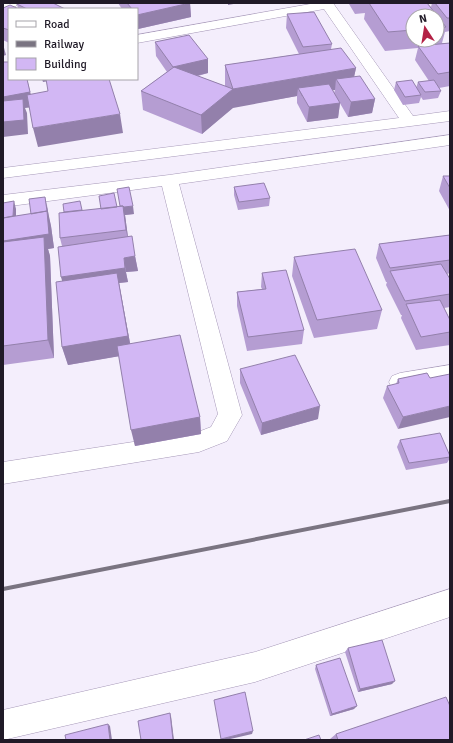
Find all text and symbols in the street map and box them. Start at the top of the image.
legend [8,8,138,80]
north arrow [405,8,445,48]
text: N [418,12,428,26]
text: Road [44,17,70,32]
text: Railway [44,37,84,52]
text: Building [44,57,87,72]

